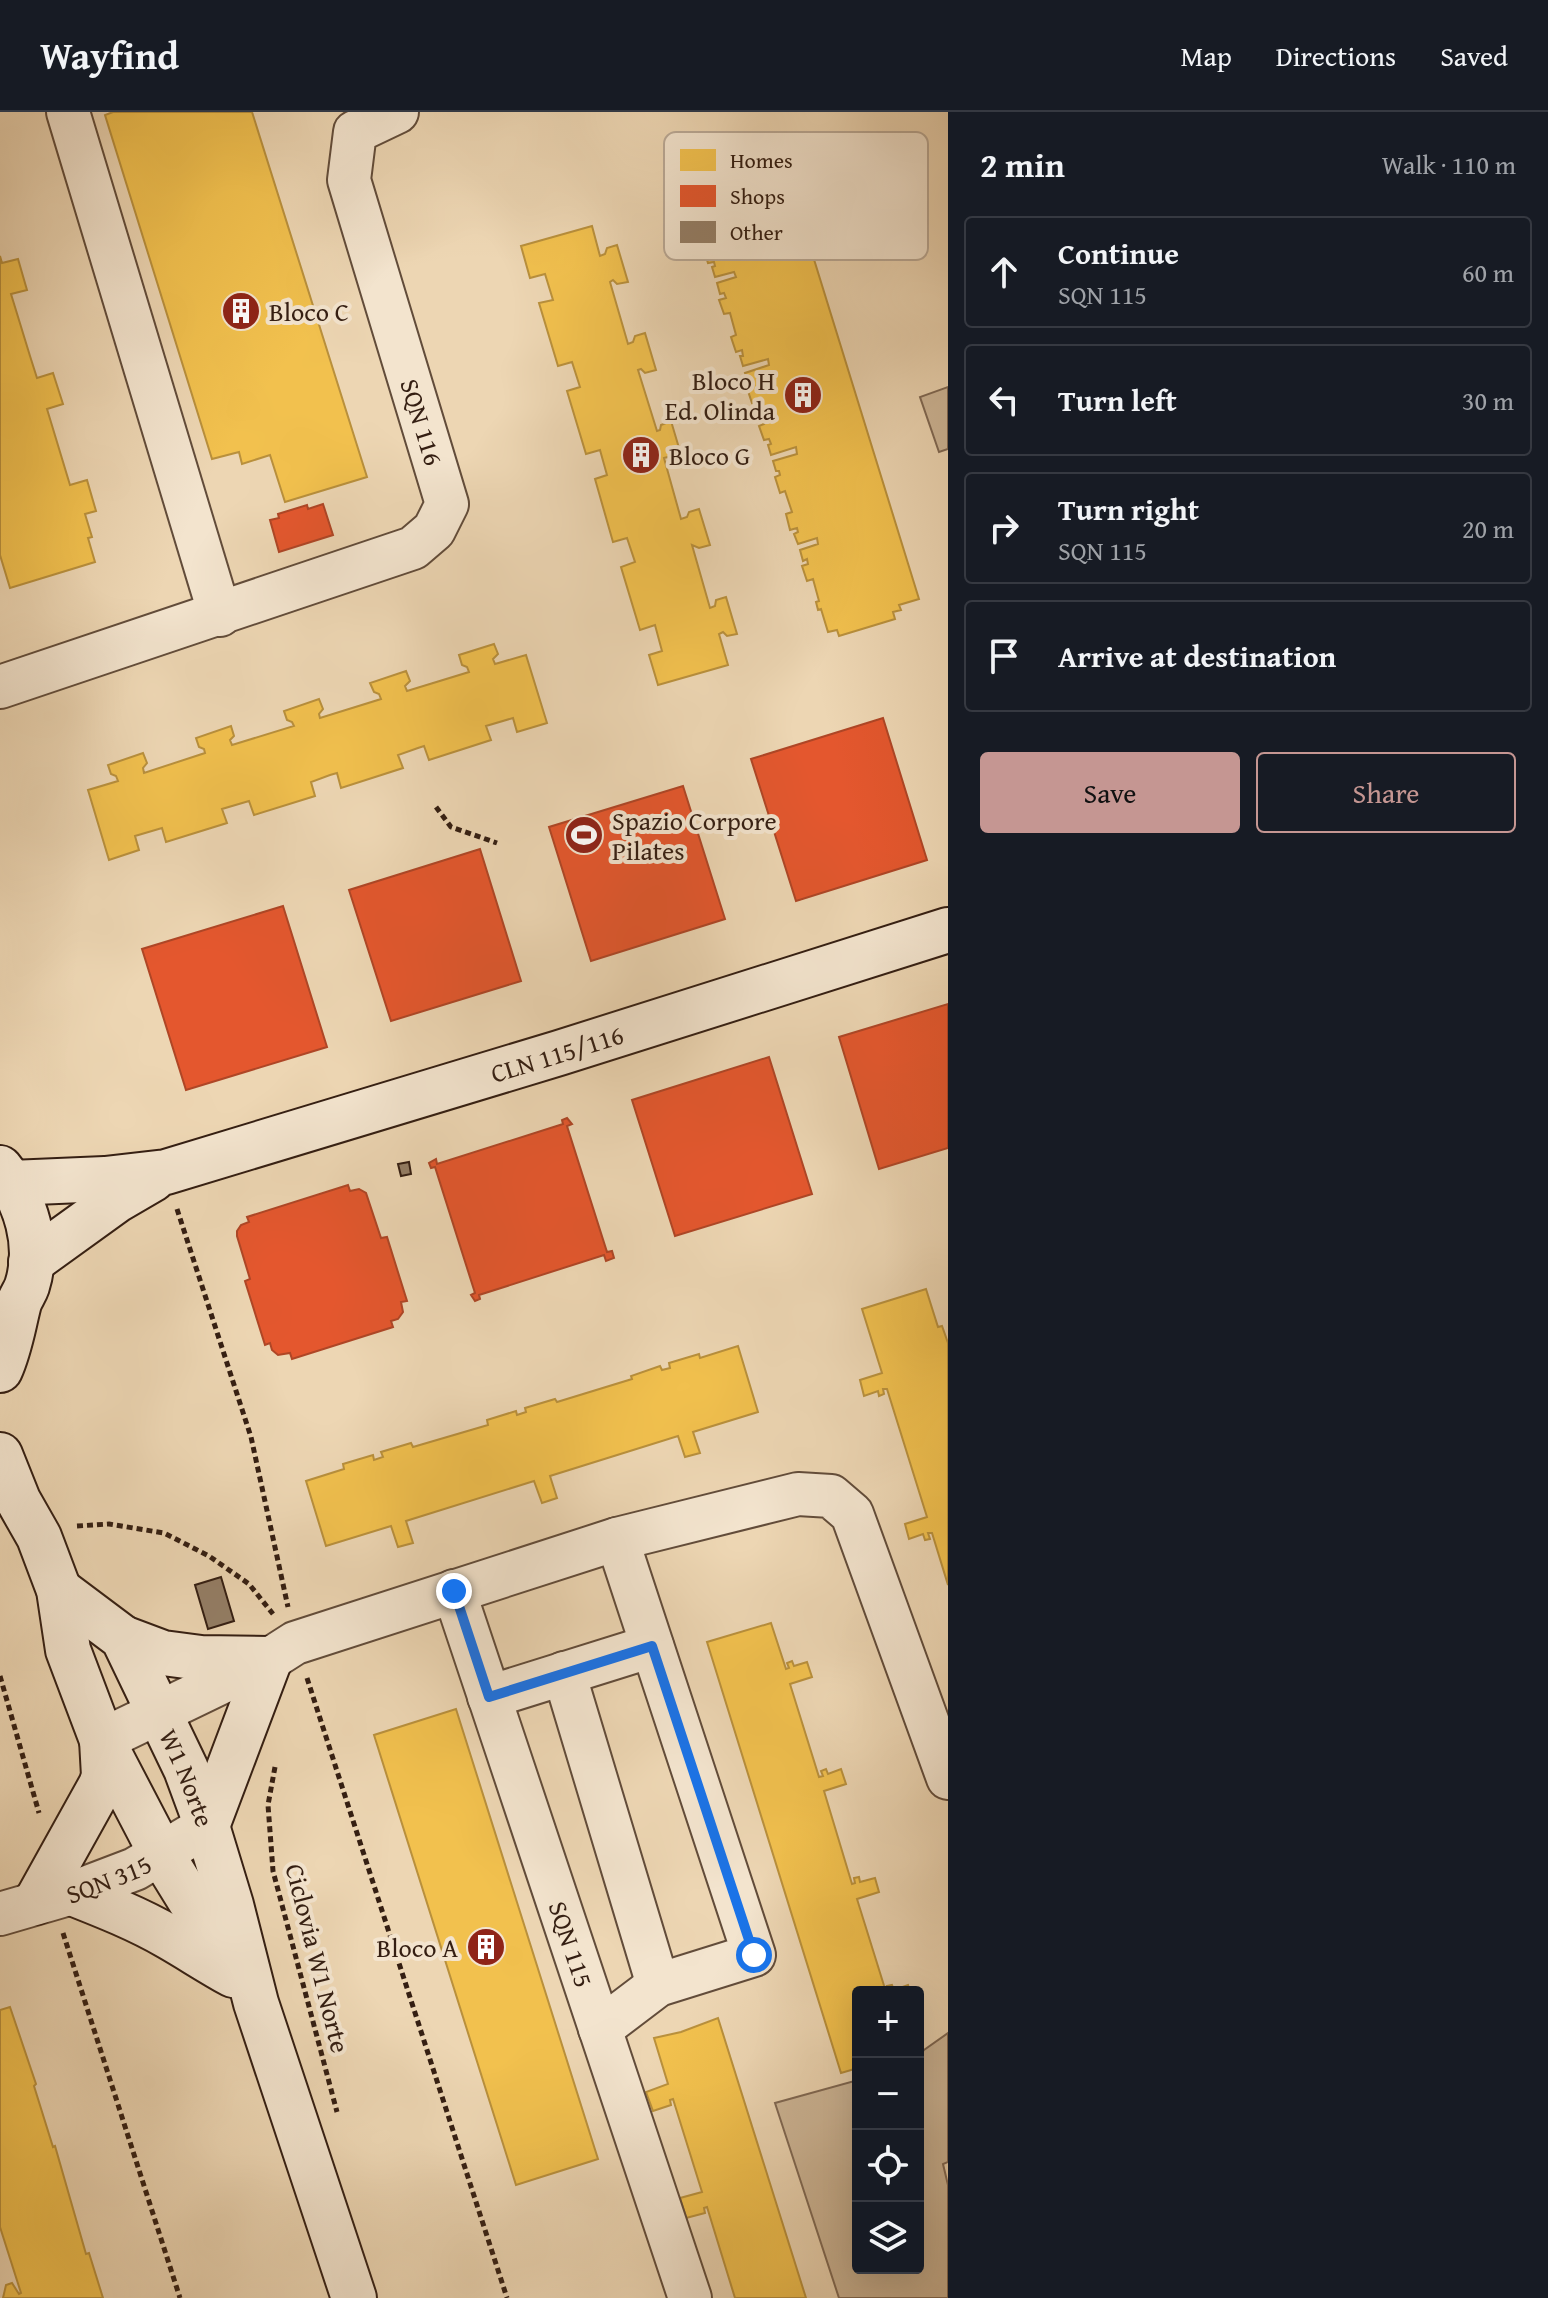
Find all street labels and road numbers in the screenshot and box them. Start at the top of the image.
street label: SQN 116 [390,374,454,470]
street label: CLN 115/116 [486,1014,628,1092]
street label: W1 Norte [150,1722,225,1832]
street label: SQN 315 [60,1844,159,1913]
street label: Ciclovia W1 Norte [276,1859,360,2057]
street label: SQN 115 [539,1896,604,1992]

